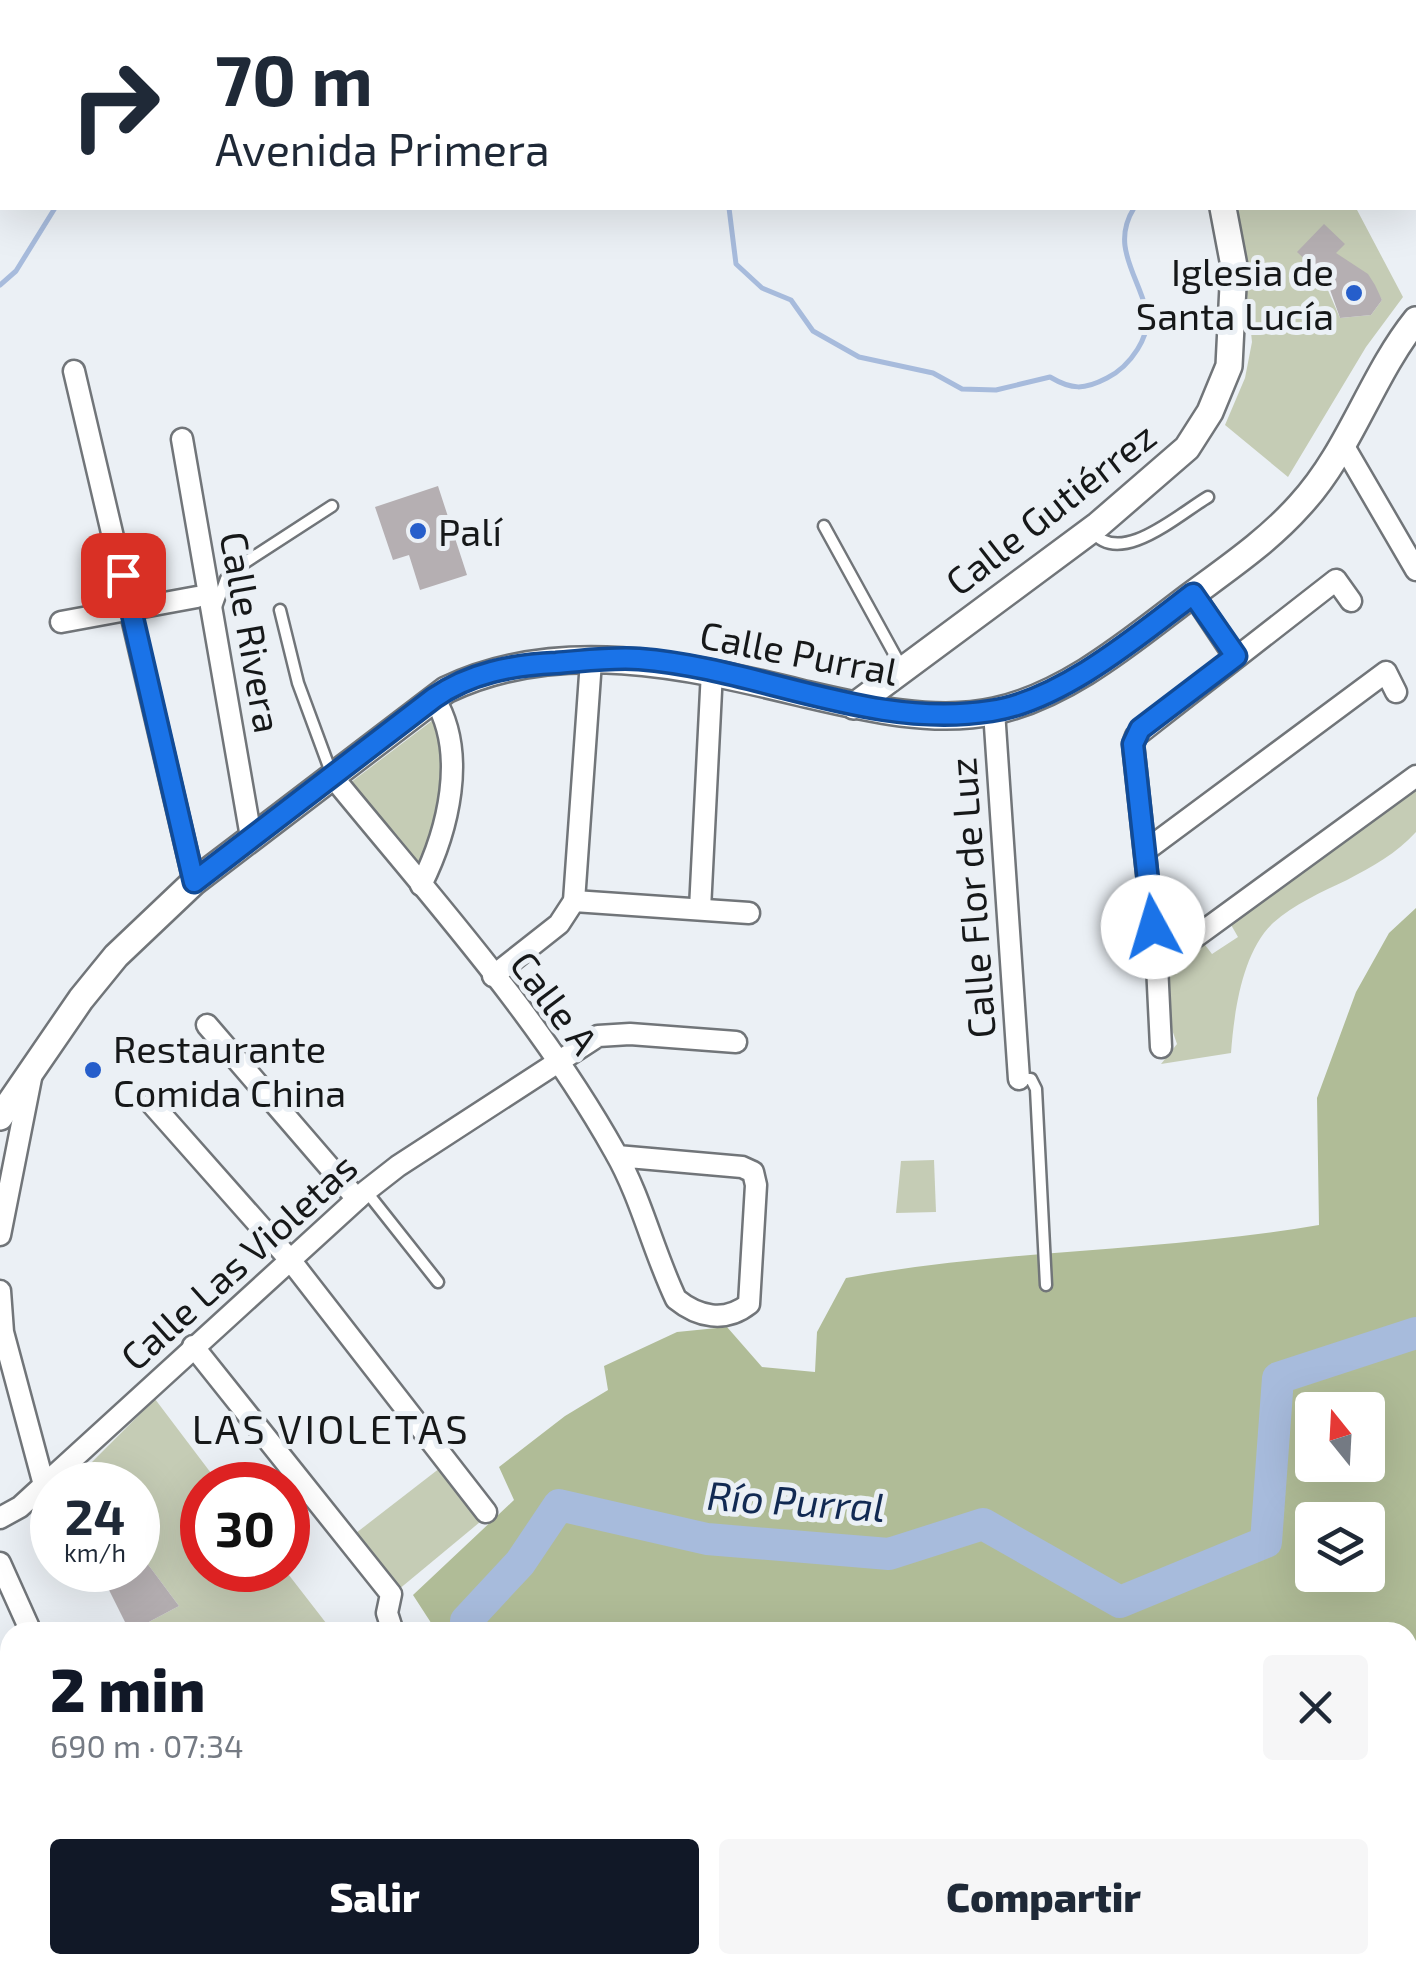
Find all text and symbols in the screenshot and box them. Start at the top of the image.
text: 70 m [215,36,373,120]
icon: right [50,40,180,170]
text: Avenida Primera [215,121,550,175]
place label: Iglesia de Santa Lucía [1136,248,1334,338]
marker: Iglesia de Santa Lucía [1343,282,1365,304]
street label: Calle Gutiérrez [936,412,1164,604]
place label: Palí [438,508,503,554]
marker: Palí [407,520,429,542]
street label: Calle Rivera [212,528,292,736]
pin [81,533,166,618]
icon: arrive [96,548,151,603]
street label: Calle Purral [696,610,902,694]
street label: Calle Flor de Luz [938,756,1004,1040]
position arrow [1101,875,1205,979]
street label: Calle A [502,942,609,1063]
place label: Restaurante Comida China [113,1025,346,1115]
marker: Restaurante Comida China [82,1059,104,1081]
street label: Calle Las Violetas [110,1143,366,1379]
north arrow [1295,1392,1385,1482]
map controls [1295,1392,1385,1592]
district label: LAS VIOLETAS [192,1404,470,1452]
speed limit sign: 30 [180,1462,310,1592]
water label: Río Purral [705,1470,887,1530]
text: 24 [65,1485,125,1545]
button: layers [1295,1502,1385,1592]
text: km/h [64,1537,126,1567]
text: 2 min [50,1652,205,1724]
button: close [1263,1655,1368,1760]
text: 690 m · 07:34 [50,1726,244,1764]
button: Salir [50,1839,699,1954]
button: Compartir [719,1839,1368,1954]

